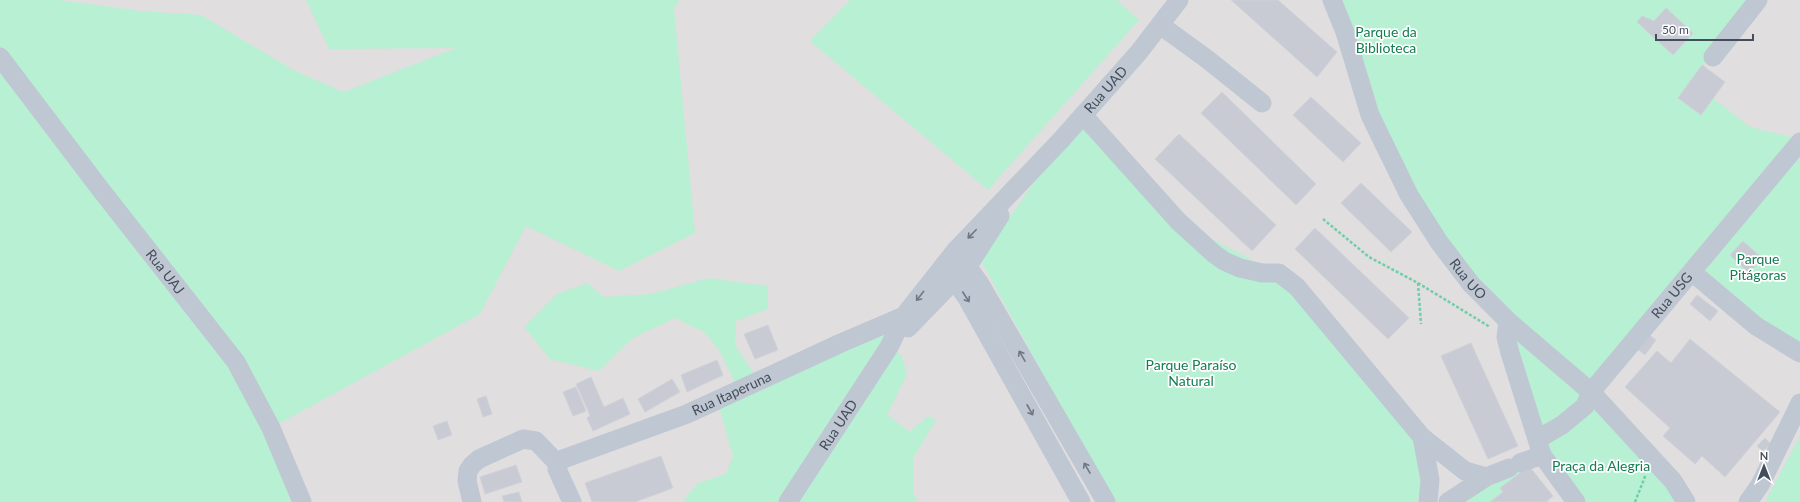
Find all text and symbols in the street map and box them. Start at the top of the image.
scale bar [1656,16,1753,42]
text: 50 m [1662,22,1689,37]
park label: Parque da Biblioteca [1355,23,1417,56]
street label: Rua UAD [1080,62,1131,116]
one-way arrow [967,229,977,239]
street label: Rua UAJ [143,246,188,297]
park label: Parque Pitágoras [1730,250,1786,283]
street label: Rua UO [1446,255,1490,303]
street label: Rua USG [1647,268,1696,321]
one-way arrow [915,290,924,301]
one-way arrow [962,291,970,302]
one-way arrow [1017,350,1025,362]
park label: Parque Paraíso Natural [1145,356,1237,389]
street label: Rua Itaperuna [689,367,774,419]
street label: Rua UAD [815,396,861,453]
one-way arrow [1026,404,1034,416]
north arrow [1744,446,1784,486]
text: N [1760,449,1768,462]
park label: Praça da Alegria [1552,457,1650,474]
one-way arrow [1083,462,1091,474]

